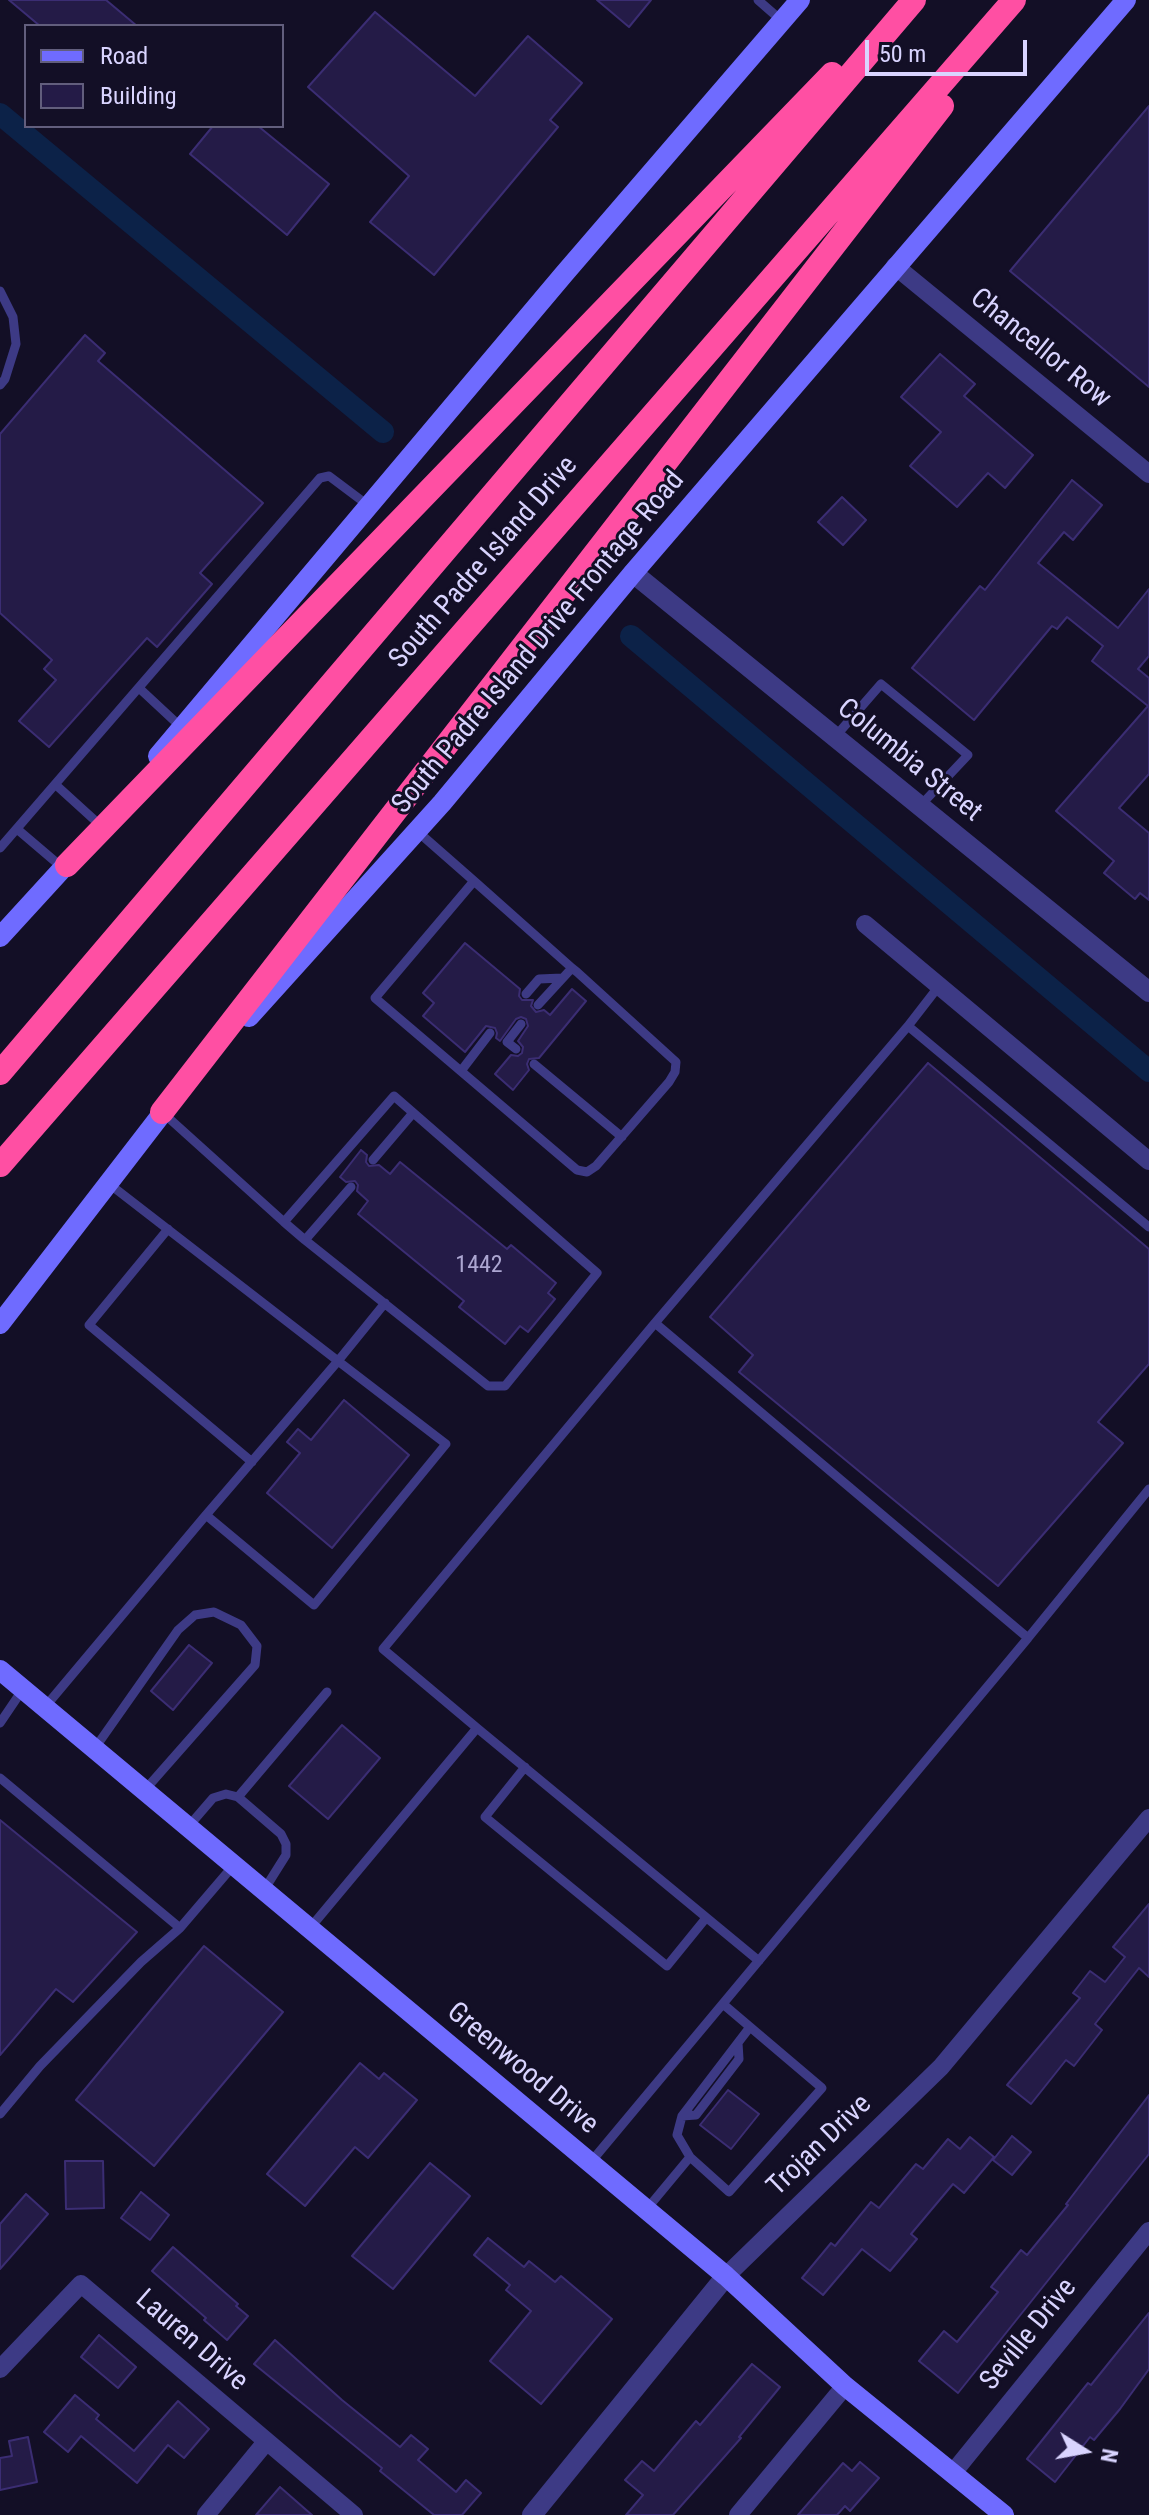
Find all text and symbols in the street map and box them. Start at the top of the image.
legend [24,24,284,128]
scale bar [869,24,1031,74]
text: 50 m [879,40,926,68]
text: Road [100,42,148,70]
text: Building [100,82,177,110]
street label: Chancellor Row [963,282,1117,416]
street label: South Padre Island Drive [383,450,585,676]
street label: South Padre Island Drive Frontage Road [386,465,692,821]
street label: Columbia Street [830,692,988,830]
house number: 1442 [455,1252,503,1280]
street label: Greenwood Drive [440,1996,604,2142]
street label: Trojan Drive [761,2088,879,2204]
street label: Seville Drive [974,2272,1084,2398]
street label: Lauren Drive [128,2283,254,2399]
north arrow [1045,2411,1125,2491]
text: N [1095,2447,1123,2465]

